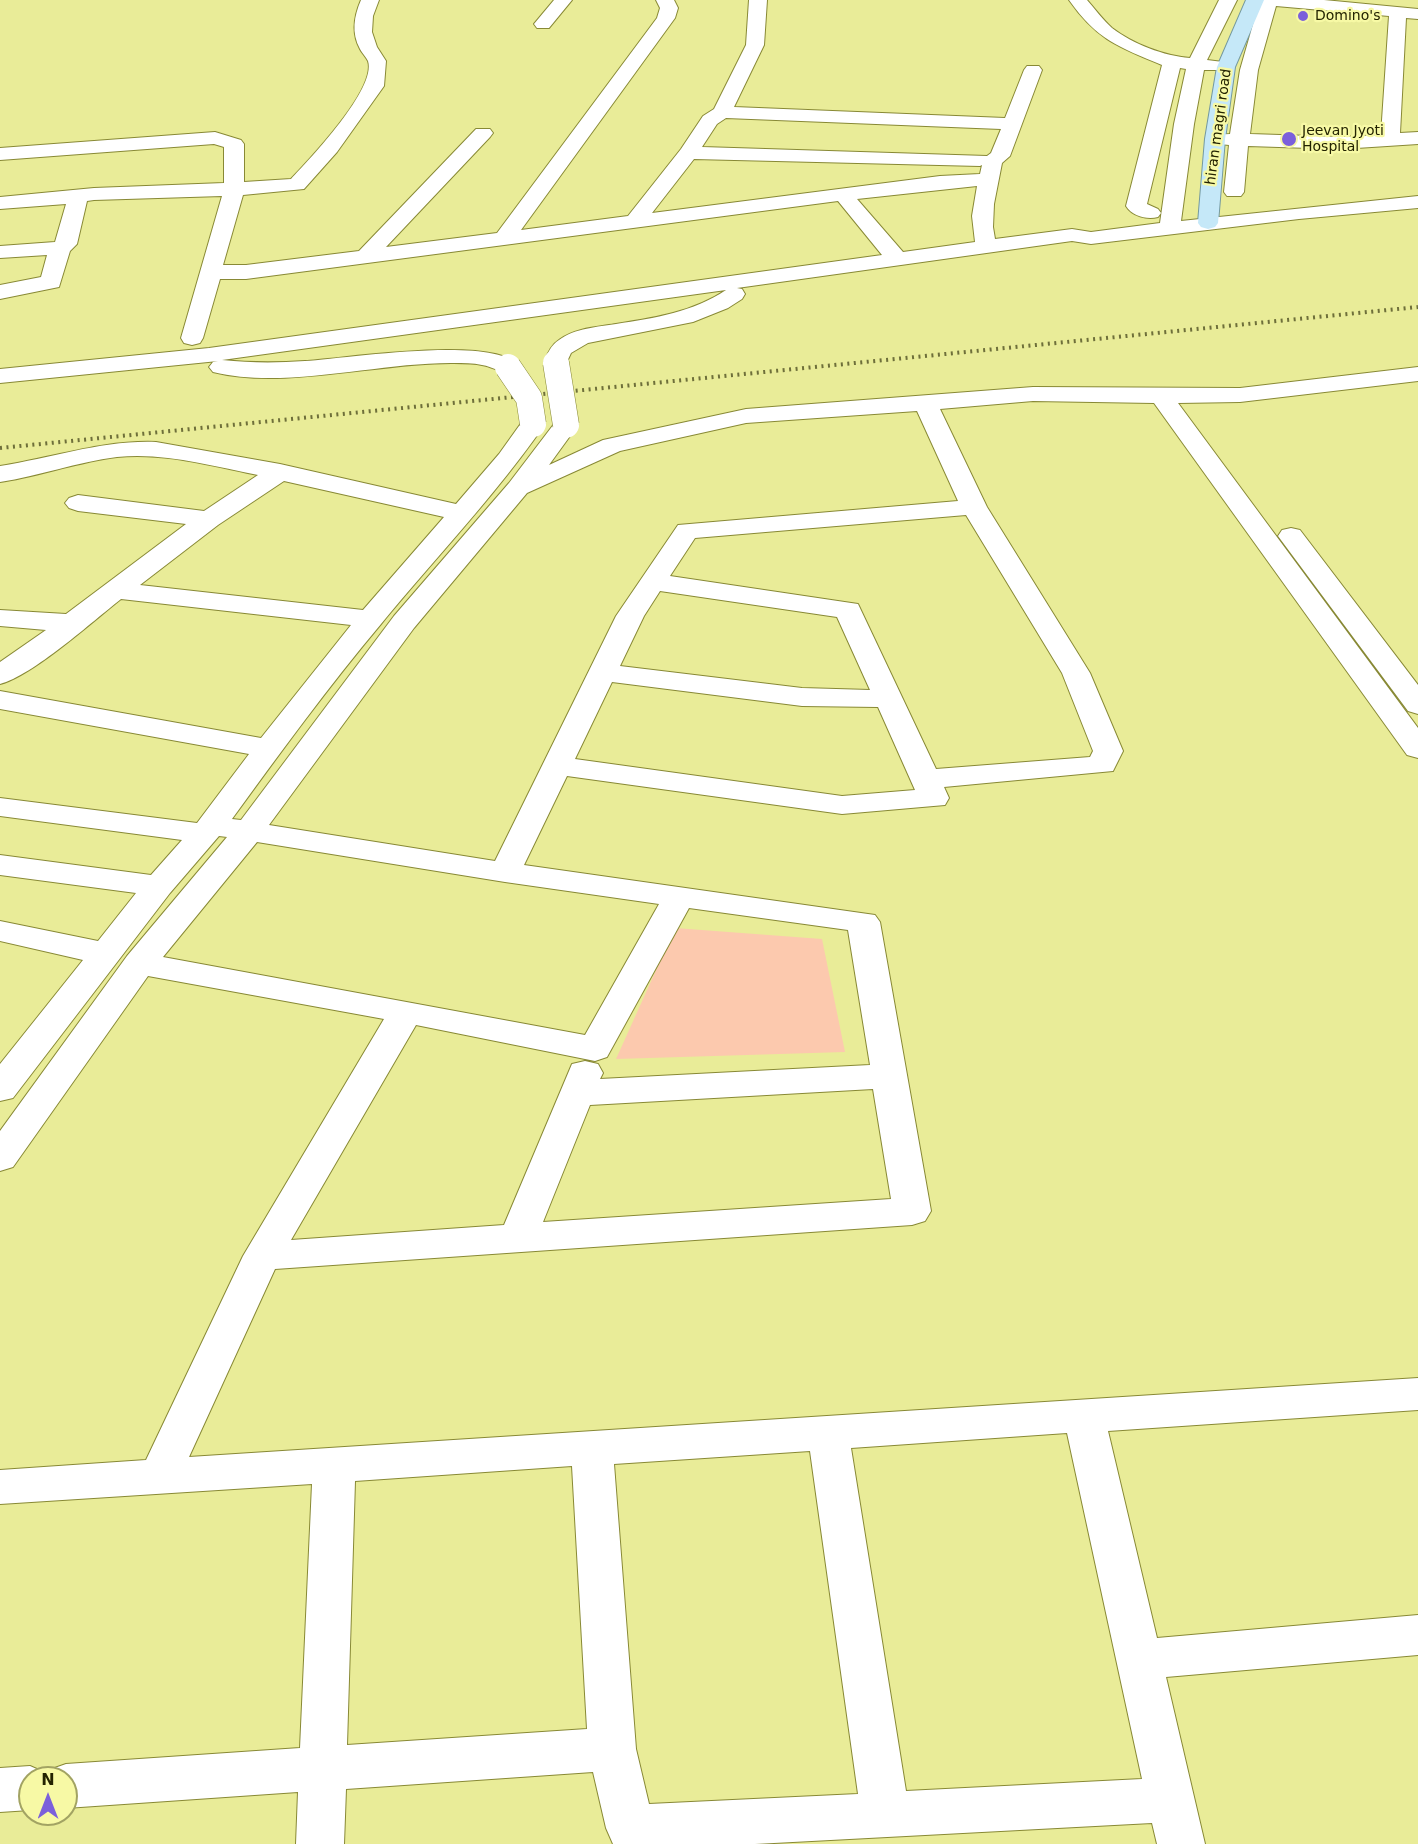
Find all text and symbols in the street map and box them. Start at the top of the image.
place label: Domino's [1315,8,1380,24]
marker: Domino's [1296,9,1310,23]
street label: hiran magri road [1203,68,1235,186]
place label: Jeevan Jyoti Hospital [1302,123,1384,156]
marker: Jeevan Jyoti Hospital [1280,130,1298,148]
north arrow [18,1766,78,1826]
text: N [41,1770,55,1789]

